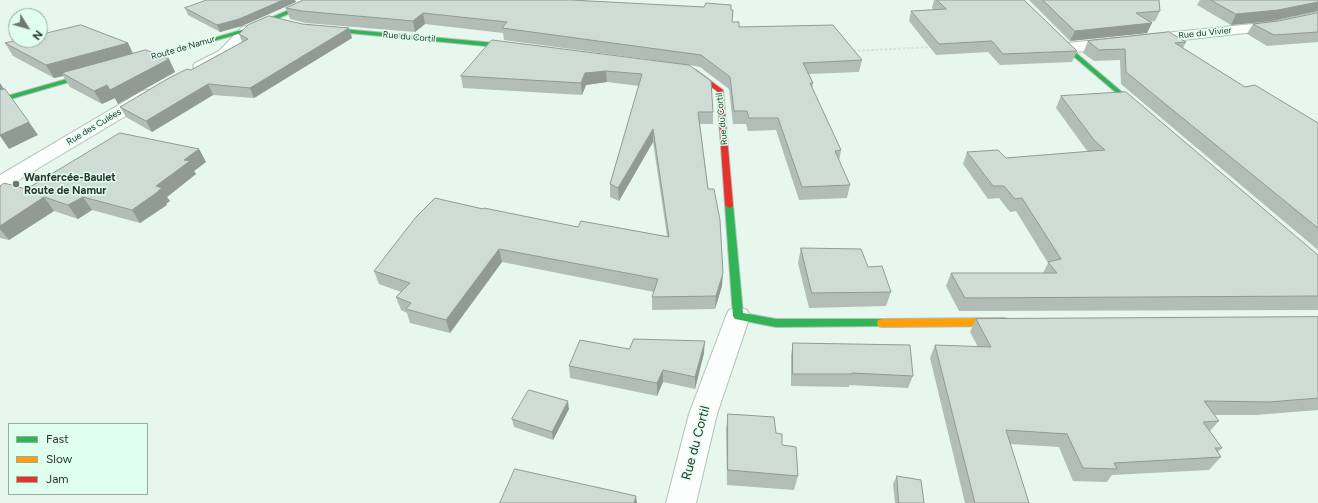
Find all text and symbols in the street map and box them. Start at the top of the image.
north arrow [8,8,48,48]
street label: Rue du Vivier [1178,25,1232,41]
text: N [29,28,45,42]
street label: Rue du Cortil [382,29,436,45]
street label: Route de Namur [150,34,216,62]
street label: Rue du Cortil [714,92,730,146]
street label: Rue des Culées [65,106,123,148]
place label: Wanfercée-Baulet Route de Namur [24,171,116,197]
marker: Wanfercée-Baulet Route de Namur [11,179,21,189]
street label: Rue du Cortil [679,404,713,482]
legend [8,423,148,495]
text: Fast [46,432,69,446]
text: Slow [46,452,72,466]
text: Jam [46,472,69,486]

